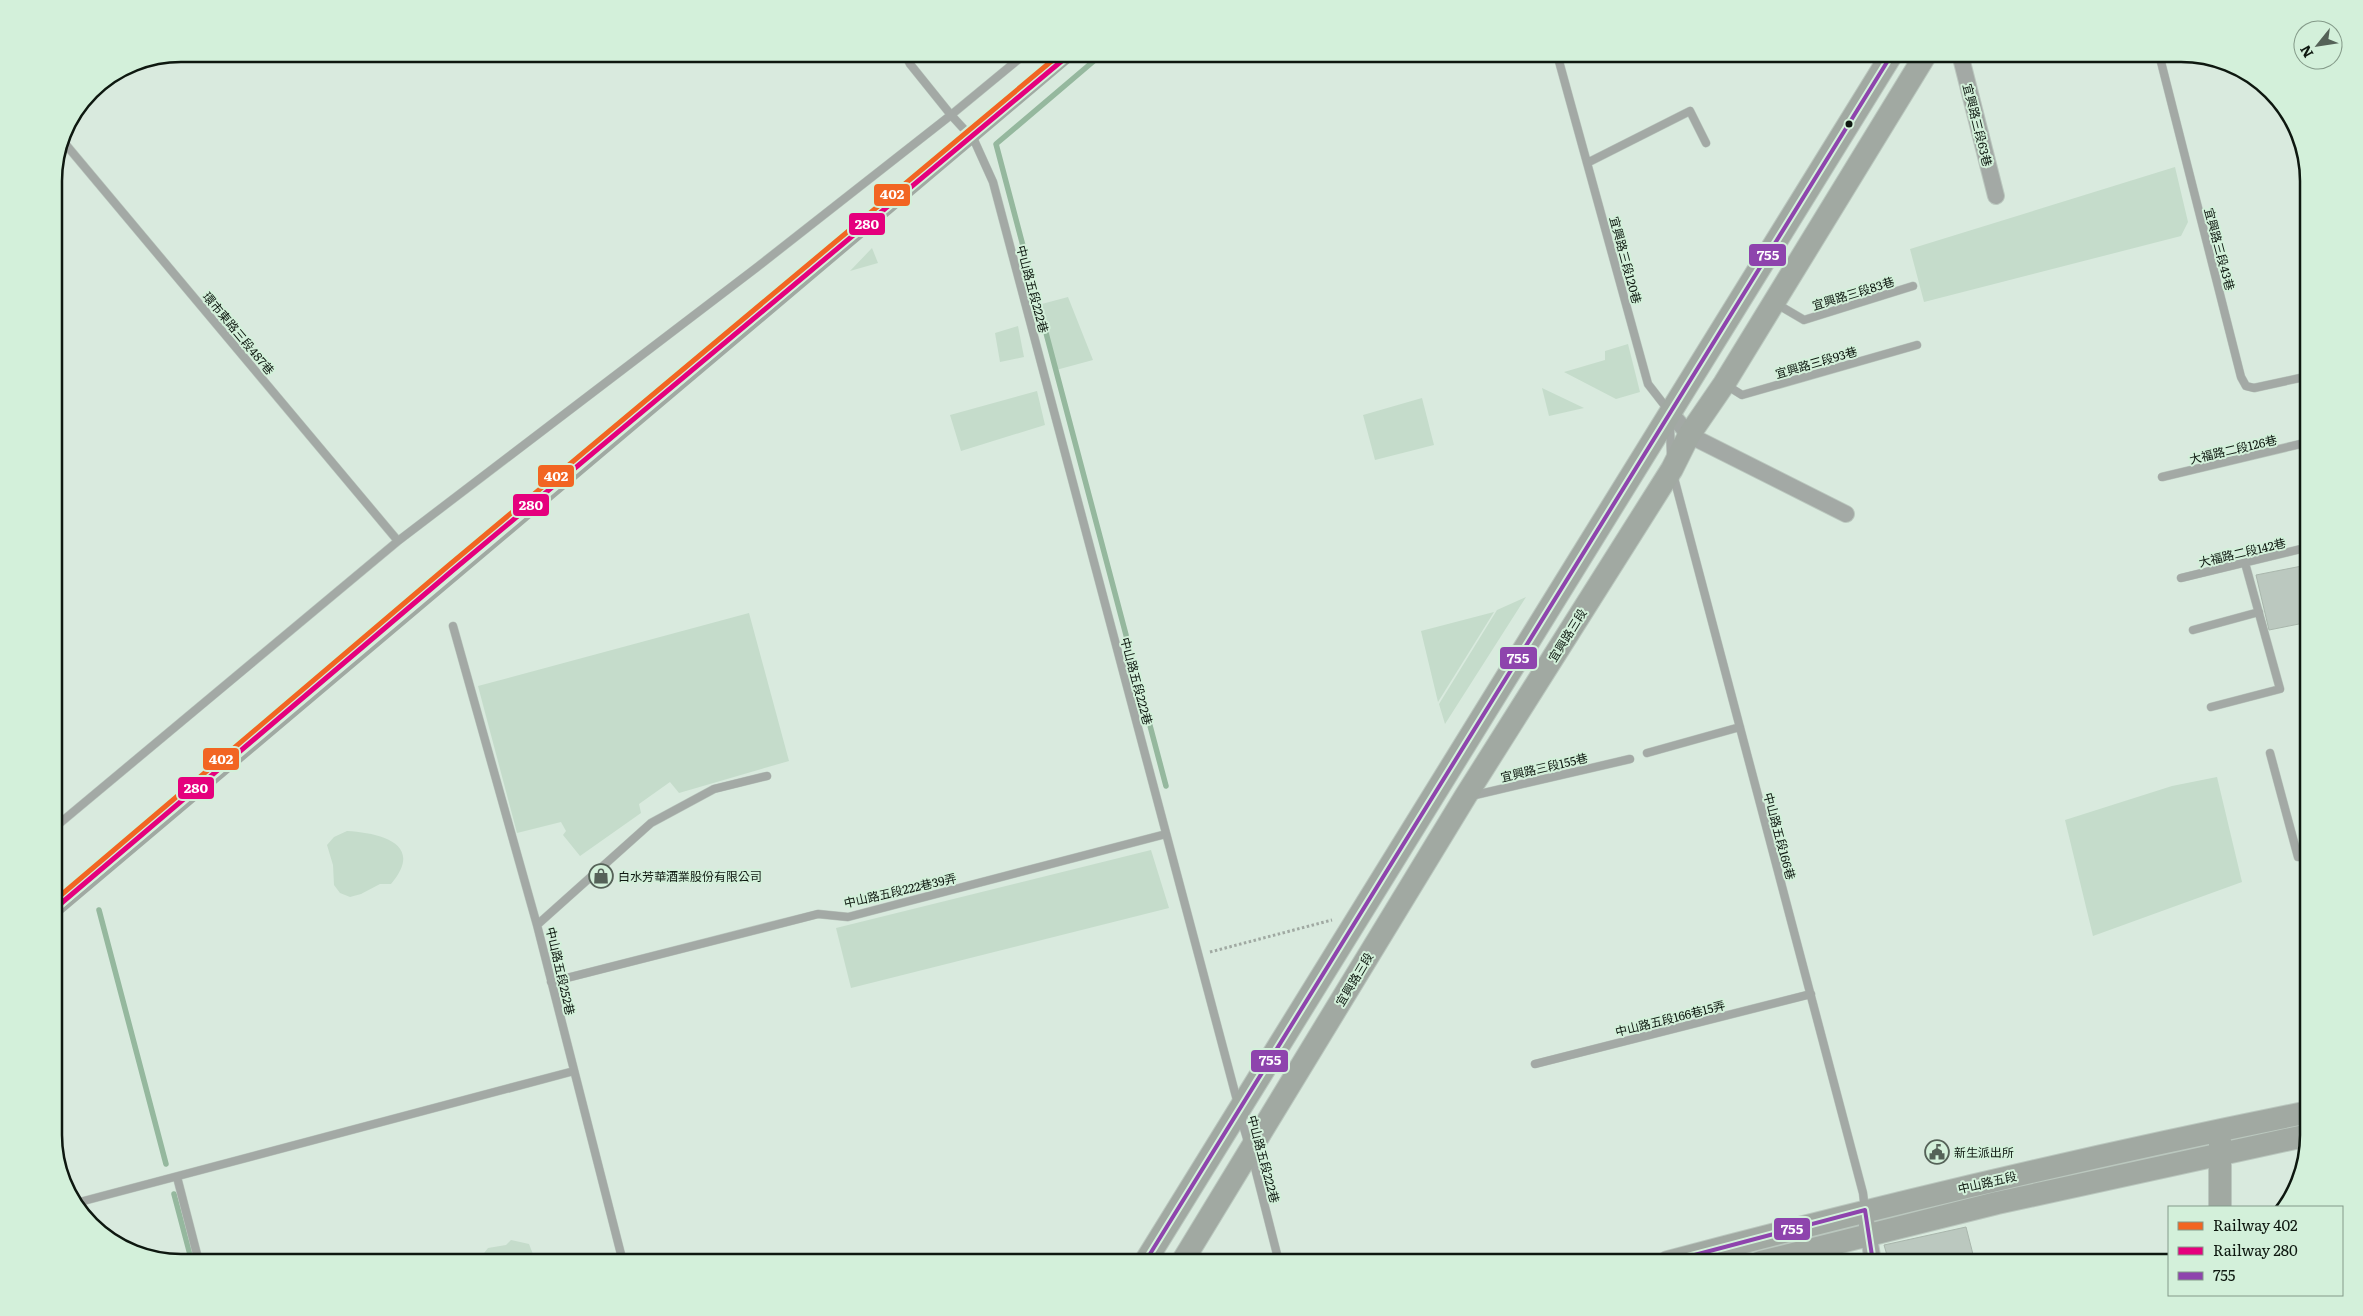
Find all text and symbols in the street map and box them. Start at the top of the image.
north arrow [2293,20,2343,70]
text: N [2294,42,2317,62]
street label: 宜興路三段63巷 [1959,82,1997,168]
unlabelled marker [1844,119,1854,129]
line badge: 402 [873,183,911,207]
text: 402 [880,183,905,203]
street label: 宜興路三段43巷 [2200,206,2240,292]
line badge: 280 [848,212,886,236]
text: 280 [855,213,880,233]
street label: 宜興路三段120巷 [1606,214,1646,306]
street label: 中山路五段222巷 [1013,243,1053,335]
line badge: 755 [1748,243,1787,267]
text: 755 [1757,244,1780,264]
street label: 宜興路三段83巷 [1810,272,1896,314]
street label: 環市東路三段487巷 [199,288,279,378]
street label: 宜興路三段93巷 [1773,342,1859,382]
street label: 大福路二段126巷 [2187,430,2279,468]
line badge: 402 [537,464,575,488]
text: 402 [544,465,569,485]
line badge: 280 [512,493,550,517]
text: 280 [519,494,544,514]
street label: 大福路二段142巷 [2197,533,2287,571]
street label: 宜興路三段 [1543,605,1591,665]
street label: 中山路五段222巷 [1117,635,1157,727]
line badge: 755 [1499,646,1538,670]
text: 755 [1507,647,1530,667]
line badge: 402 [202,747,240,771]
text: 402 [209,748,234,768]
street label: 宜興路三段155巷 [1499,748,1589,786]
line badge: 280 [177,776,215,800]
text: 280 [184,777,209,797]
street label: 中山路五段166巷 [1760,790,1800,882]
shop icon: 白水芳華酒業股份有限公司 [588,863,614,889]
place label: 白水芳華酒業股份有限公司 [618,867,762,885]
street label: 中山路五段222巷39弄 [842,868,958,912]
street label: 中山路五段252巷 [542,925,580,1017]
street label: 宜興路三段 [1331,949,1377,1009]
street label: 中山路五段166巷15弄 [1613,996,1727,1040]
line badge: 755 [1250,1049,1289,1073]
text: 755 [1259,1049,1282,1069]
street label: 中山路五段222巷 [1244,1113,1284,1205]
public building icon: 新生派出所 [1924,1139,1950,1165]
place label: 新生派出所 [1954,1143,2014,1161]
street label: 中山路五段 [1956,1166,2018,1198]
legend [2168,1206,2343,1296]
text: Railway 402 [2213,1213,2298,1236]
line badge: 755 [1773,1217,1811,1241]
text: 755 [1781,1218,1804,1238]
text: Railway 280 [2213,1238,2298,1261]
text: 755 [2213,1263,2236,1286]

